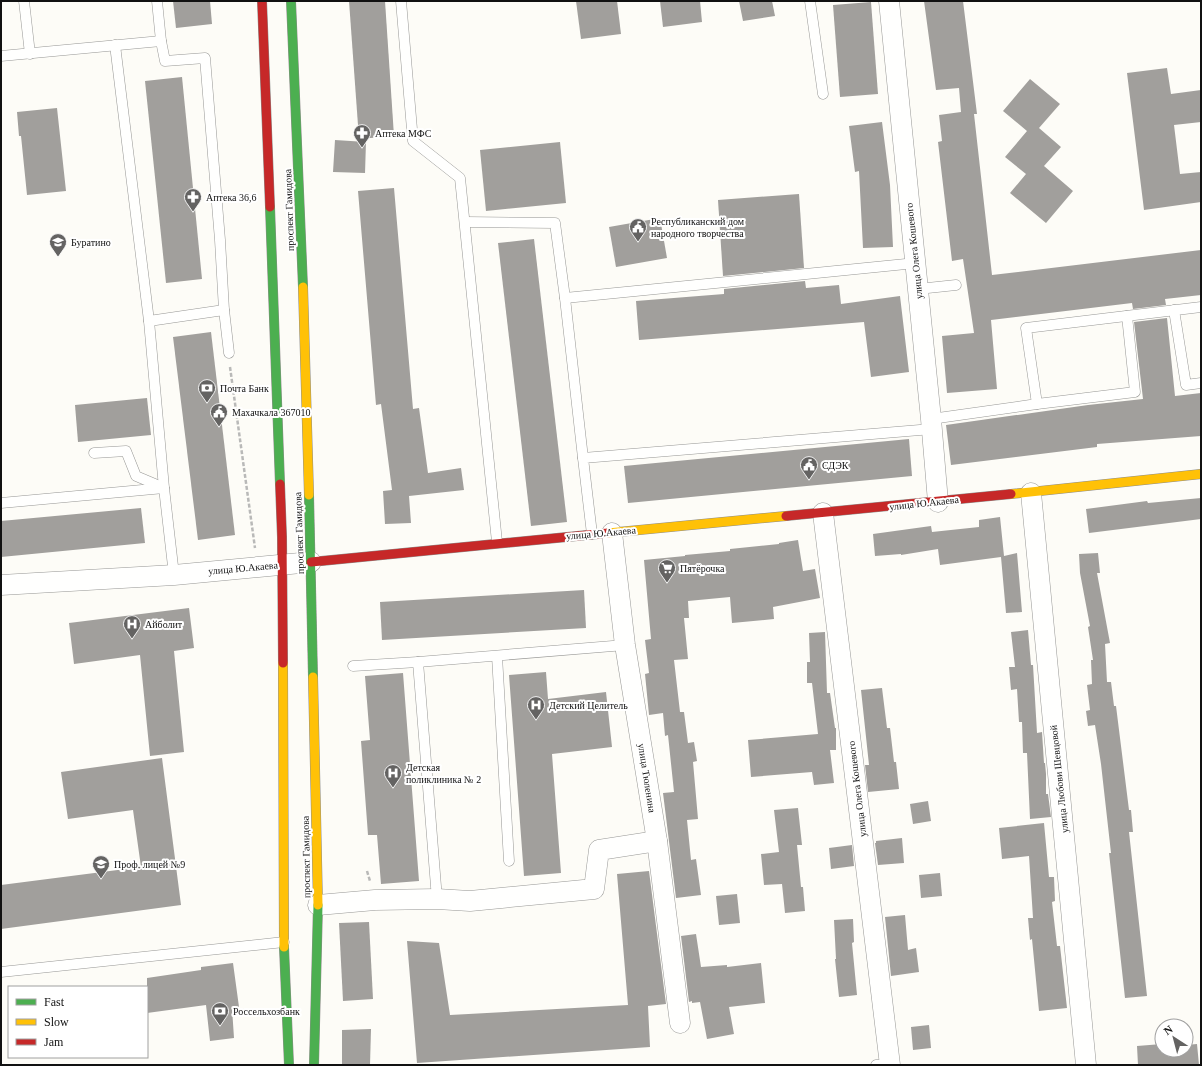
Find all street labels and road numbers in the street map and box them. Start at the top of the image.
street label: проспект Гамидова [282,168,296,251]
street label: улица Олега Кошевого [903,202,925,300]
street label: проспект Гамидова [292,491,306,574]
street label: улица Ю.Акаева [889,494,960,512]
street label: улица Ю.Акаева [566,524,637,542]
street label: улица Ю.Акаева [208,559,279,577]
street label: улица Любови Шевцовой [1048,724,1070,834]
street label: улица Олега Кошевого [846,740,868,838]
street label: улица Тюленина [636,743,658,814]
street label: проспект Гамидова [300,815,312,898]

